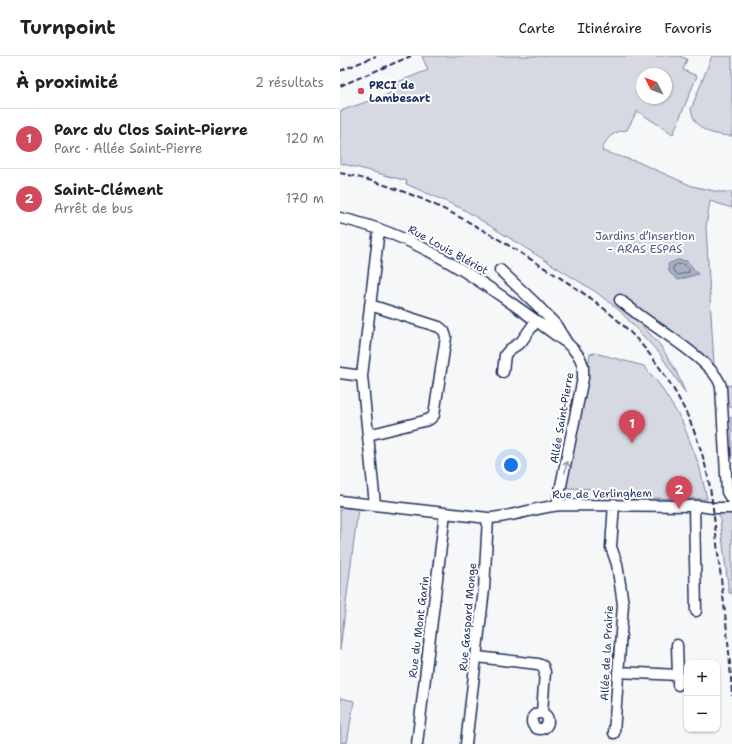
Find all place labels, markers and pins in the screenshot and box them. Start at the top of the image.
place label: PRCI de Lambesart [369,78,431,106]
marker: PRCI de Lambesart [356,86,366,96]
pin: 1 [619,410,645,443]
pin: 2 [666,476,692,509]

